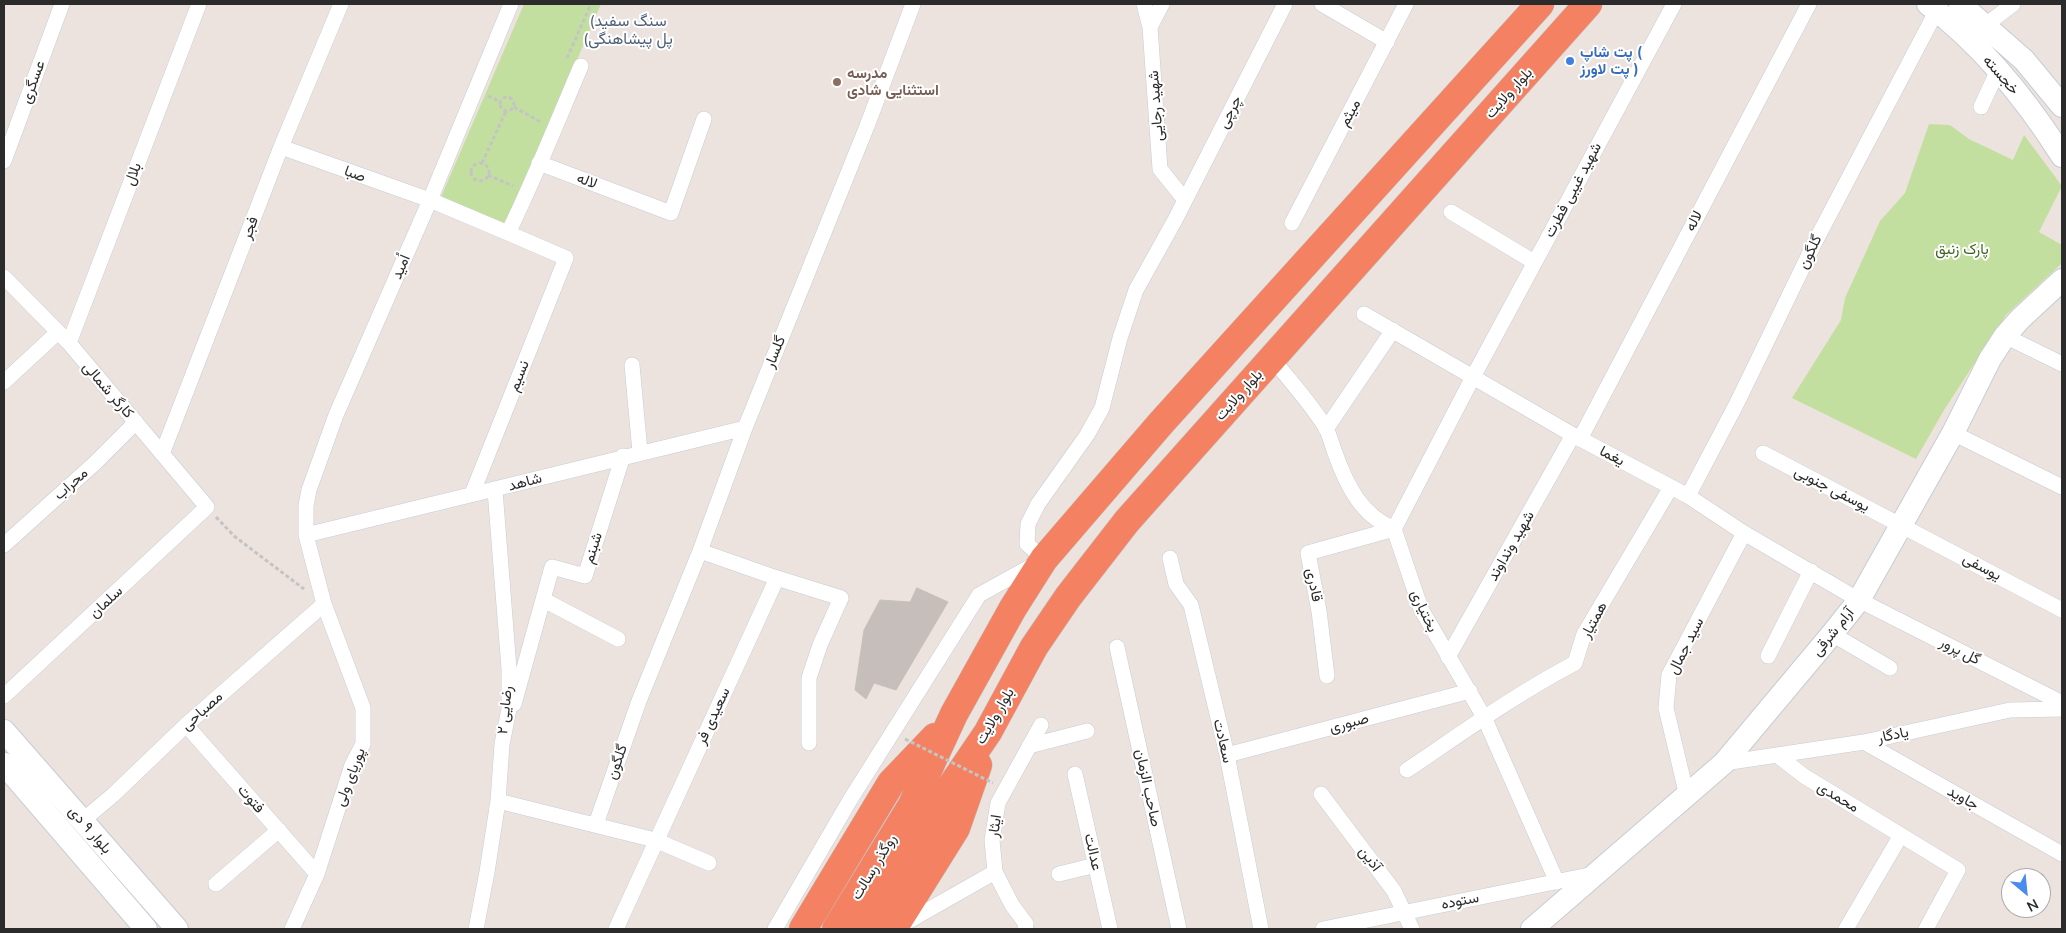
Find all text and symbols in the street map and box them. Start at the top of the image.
district label: (سنگ سفید (پل پیشاهنگی [583,11,673,49]
place label: پت شاپ ( پت لاورز ) [1580,43,1642,78]
street label: خجسته [1979,52,2023,98]
marker: پت شاپ ( پت لاورز ) [1564,55,1576,67]
street label: عسگری [17,58,49,106]
place label: مدرسه استثنایی شادی [847,64,939,99]
street label: بلوار ولایت [1482,64,1536,122]
street label: شهید رجایی [1145,70,1167,142]
marker: مدرسه استثنایی شادی [831,76,843,88]
street label: چرچی [1214,93,1246,131]
street label: میثم [1335,96,1365,130]
street label: شهید غیبی فطرت [1540,139,1606,241]
street label: بلال [120,160,146,188]
street label: صبا [342,162,368,186]
street label: لاله [574,169,600,193]
street label: لاله [1681,208,1707,234]
street label: فجر [237,214,263,242]
street label: گلگون [1794,232,1826,272]
park label: پارک زنبق [1935,240,1989,258]
street label: اُمید [388,252,414,282]
street label: گلسار [760,333,790,371]
street label: کارگر شمالی [79,358,137,422]
street label: نسیم [505,358,533,394]
street label: بلوار ولایت [1212,366,1266,424]
street label: یغما [1596,442,1628,470]
street label: یوسفی جنوبی [1791,462,1873,516]
street label: محراب [50,464,92,504]
street label: شاهد [506,469,544,495]
street label: شهید ونداوند [1484,508,1538,584]
street label: شبنم [580,530,606,566]
street label: یوسفی [1960,549,2004,585]
street label: قادری [1302,567,1326,603]
street label: سلمان [86,582,126,622]
street label: بختیاری [1406,587,1442,635]
street label: همتیار [1577,599,1611,641]
street label: آرام شرقی [1808,604,1858,660]
street label: سید جمال [1664,615,1708,677]
street label: گل پرور [1937,633,1983,669]
street label: رضایی ۲ [494,685,516,735]
street label: سعیدی فر [692,685,734,747]
street label: بلوار ولایت [972,685,1018,747]
street label: مصباحی [177,688,227,734]
street label: صبوری [1327,709,1371,737]
street label: سعادت [1209,717,1237,765]
street label: یادگار [1876,723,1910,747]
street label: گلگون [603,742,631,782]
street label: پوریای ولی [331,745,369,809]
street label: صاحب الزمان [1131,748,1165,828]
street label: محمدی [1814,778,1862,816]
street label: فتوت [234,781,268,817]
street label: جاوید [1944,782,1982,814]
street label: بلوار ۹ دی [64,802,116,858]
street label: ایثار [984,813,1006,839]
street label: روگذر رسالت [847,831,901,903]
street label: عدالت [1080,832,1106,872]
street label: آذین [1355,843,1385,875]
north arrow [2001,868,2051,918]
street label: ستوده [1440,889,1480,913]
text: N [2024,895,2041,916]

